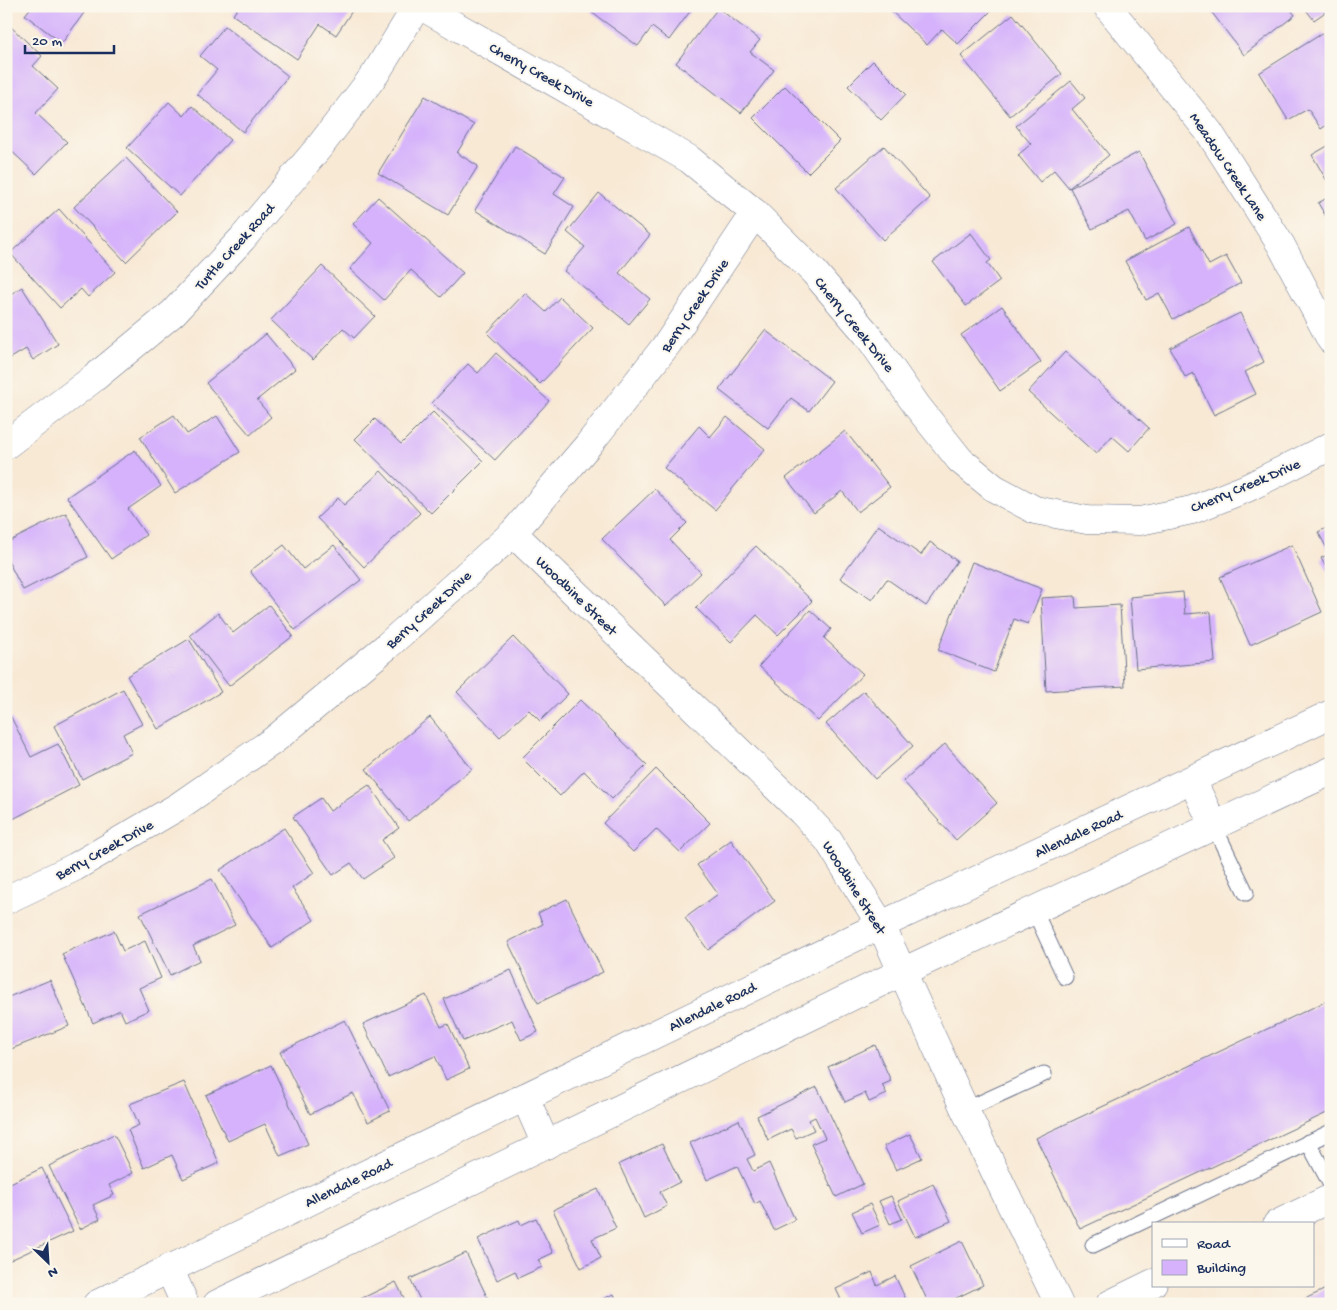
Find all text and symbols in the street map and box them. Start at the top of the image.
scale bar [25,22,114,54]
text: 20 m [32,33,62,51]
street label: Cherry Creek Drive [485,39,597,112]
street label: Meadow Creek Lane [1185,110,1270,225]
street label: Turtle Creek Road [191,199,280,295]
street label: Berry Creek Drive [657,256,734,357]
street label: Cherry Creek Drive [810,274,898,377]
street label: Cherry Creek Drive [1188,456,1304,518]
street label: Woodbine Street [531,553,622,641]
street label: Berry Creek Drive [382,567,476,654]
street label: Allendale Road [1032,806,1127,863]
street label: Berry Creek Drive [52,816,157,885]
street label: Woodbine Street [817,838,890,940]
street label: Allendale Road [666,978,761,1037]
street label: Allendale Road [302,1154,397,1213]
legend [1152,1222,1314,1288]
text: Road [1197,1236,1231,1254]
north arrow [22,1238,72,1288]
text: Building [1196,1260,1246,1278]
text: N [45,1262,60,1281]

